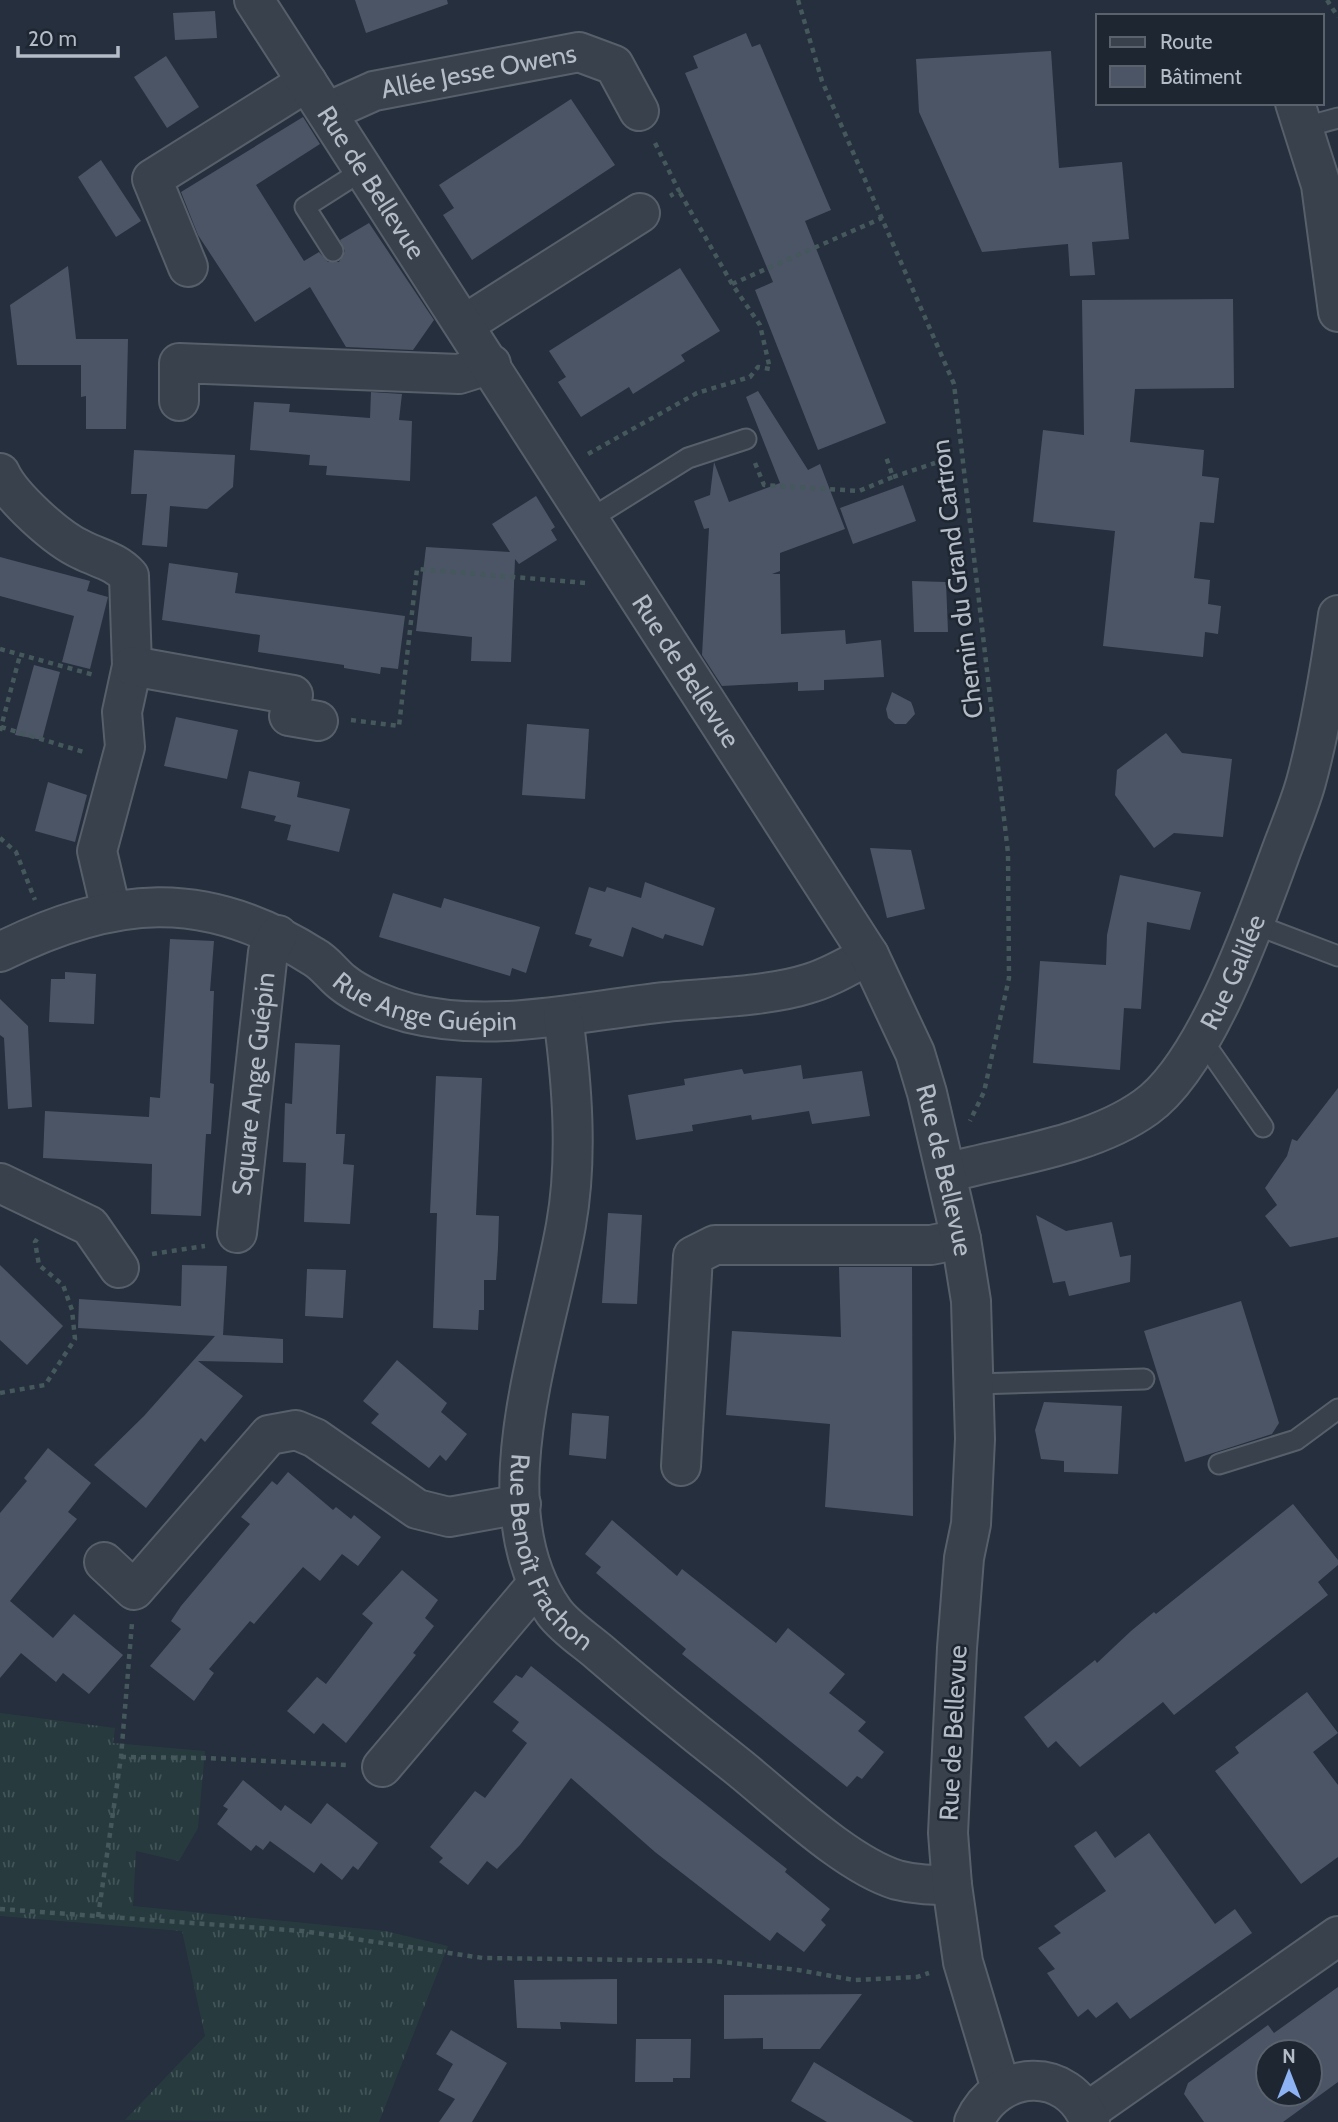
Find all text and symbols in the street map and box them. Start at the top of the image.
scale bar [18,14,117,58]
legend [1096,14,1324,105]
text: 20 m [28,26,77,51]
text: Route [1160,29,1213,54]
street label: Allée Jesse Owens [378,37,579,105]
text: Bâtiment [1160,64,1242,89]
street label: Rue de Bellevue [310,100,433,265]
street label: Chemin du Grand Cartron [924,438,990,720]
street label: Rue de Bellevue [625,588,747,753]
street label: Rue Galilée [1193,910,1272,1035]
street label: Rue Ange Guépin [326,965,517,1038]
street label: Square Ange Guépin [225,971,282,1197]
street label: Rue de Bellevue [909,1080,980,1258]
street label: Rue Benoît Frachon [503,1453,600,1657]
street label: Rue de Bellevue [932,1644,974,1822]
north arrow [1254,2038,1324,2108]
text: N [1282,2045,1296,2068]

